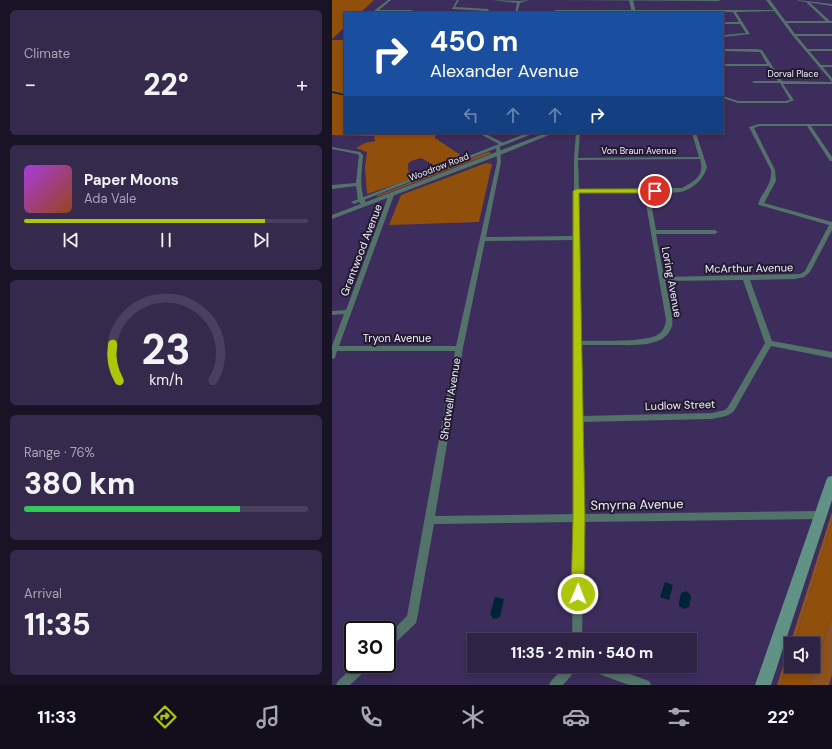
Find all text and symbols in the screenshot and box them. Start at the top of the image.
text: 450 m [430,23,518,60]
icon: right [364,28,416,80]
text: Climate [24,45,70,62]
text: Alexander Avenue [430,59,579,83]
text: 22° [143,65,189,104]
street label: Dorval Place [767,68,819,80]
text: − [24,70,36,99]
text: + [296,70,308,99]
icon: left [460,104,482,126]
icon: ahead [502,104,524,126]
icon: ahead [544,104,566,126]
icon: right [586,104,608,126]
street label: Von Braun Avenue [601,145,677,157]
street label: Woodrow Road [407,150,471,184]
text: Paper Moons [84,170,179,190]
pin [638,174,672,208]
icon: arrive [644,180,666,202]
text: Ada Vale [84,190,136,207]
street label: Grantwood Avenue [337,202,385,298]
icon: previous [60,229,82,251]
icon: pause [155,229,177,251]
icon: next [250,229,272,251]
street label: Loring Avenue [659,246,685,318]
street label: McArthur Avenue [705,260,793,276]
text: 23 [141,322,191,376]
street label: Tryon Avenue [363,331,431,345]
street label: Shotwell Avenue [437,357,463,441]
text: km/h [149,370,183,388]
street label: Ludlow Street [645,397,715,413]
text: Range · 76% [24,444,95,461]
text: 380 km [24,464,135,503]
street label: Smyrna Avenue [590,495,684,514]
position arrow [557,573,599,615]
text: Arrival [24,585,62,602]
text: 11:35 [24,605,91,644]
speed limit sign: 30 [344,621,396,673]
map controls [784,637,820,673]
button: sound [784,637,820,673]
text: 11:35 · 2 min · 540 m [511,643,653,663]
icon: directions [151,703,179,731]
icon: music [254,703,282,731]
icon: phone [357,703,385,731]
icon: climate [459,703,487,731]
icon: car [562,703,590,731]
icon: filters [665,703,693,731]
text: 11:33 [37,705,77,729]
text: 22° [767,705,795,729]

